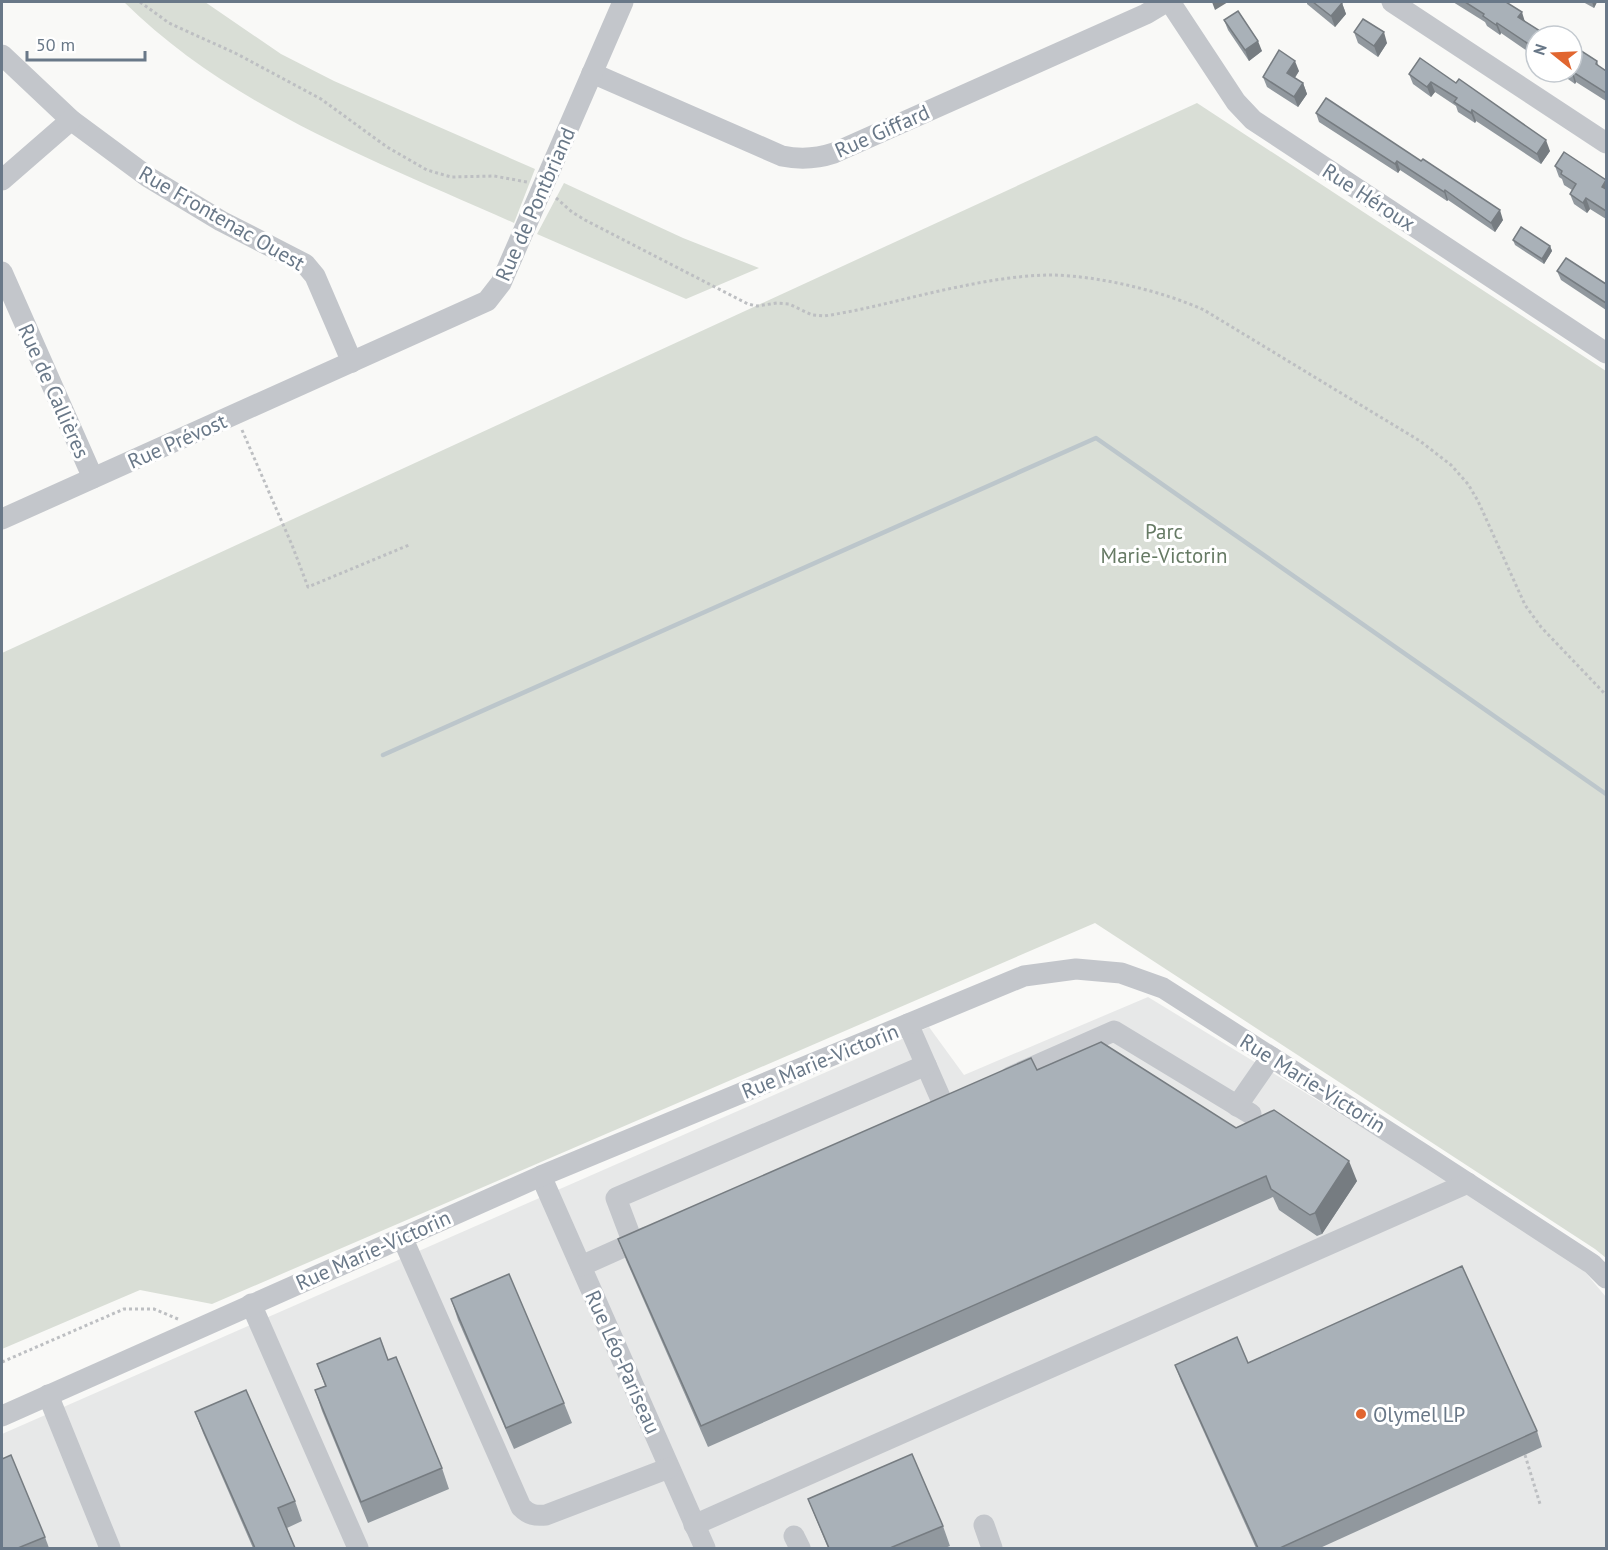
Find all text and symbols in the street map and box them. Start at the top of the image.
scale bar [27,24,146,62]
north arrow [1524,24,1584,84]
text: 50 m [36,33,75,56]
text: N [1529,41,1551,57]
street label: Rue Giffard [831,98,933,164]
street label: Rue de Pontbriand [489,123,581,285]
street label: Rue Héroux [1318,157,1421,237]
street label: Rue Frontenac Ouest [134,160,310,276]
street label: Rue de Callières [12,319,96,463]
street label: Rue Prévost [123,407,231,475]
park label: Parc Marie-Victorin [1101,518,1227,569]
street label: Rue Marie-Victorin [738,1017,902,1105]
street label: Rue Marie-Victorin [1235,1027,1391,1139]
street label: Rue Marie-Victorin [291,1204,455,1296]
street label: Rue Léo-Pariseau [579,1286,667,1438]
place label: Olymel LP [1373,1401,1465,1428]
marker: Olymel LP [1354,1407,1368,1421]

